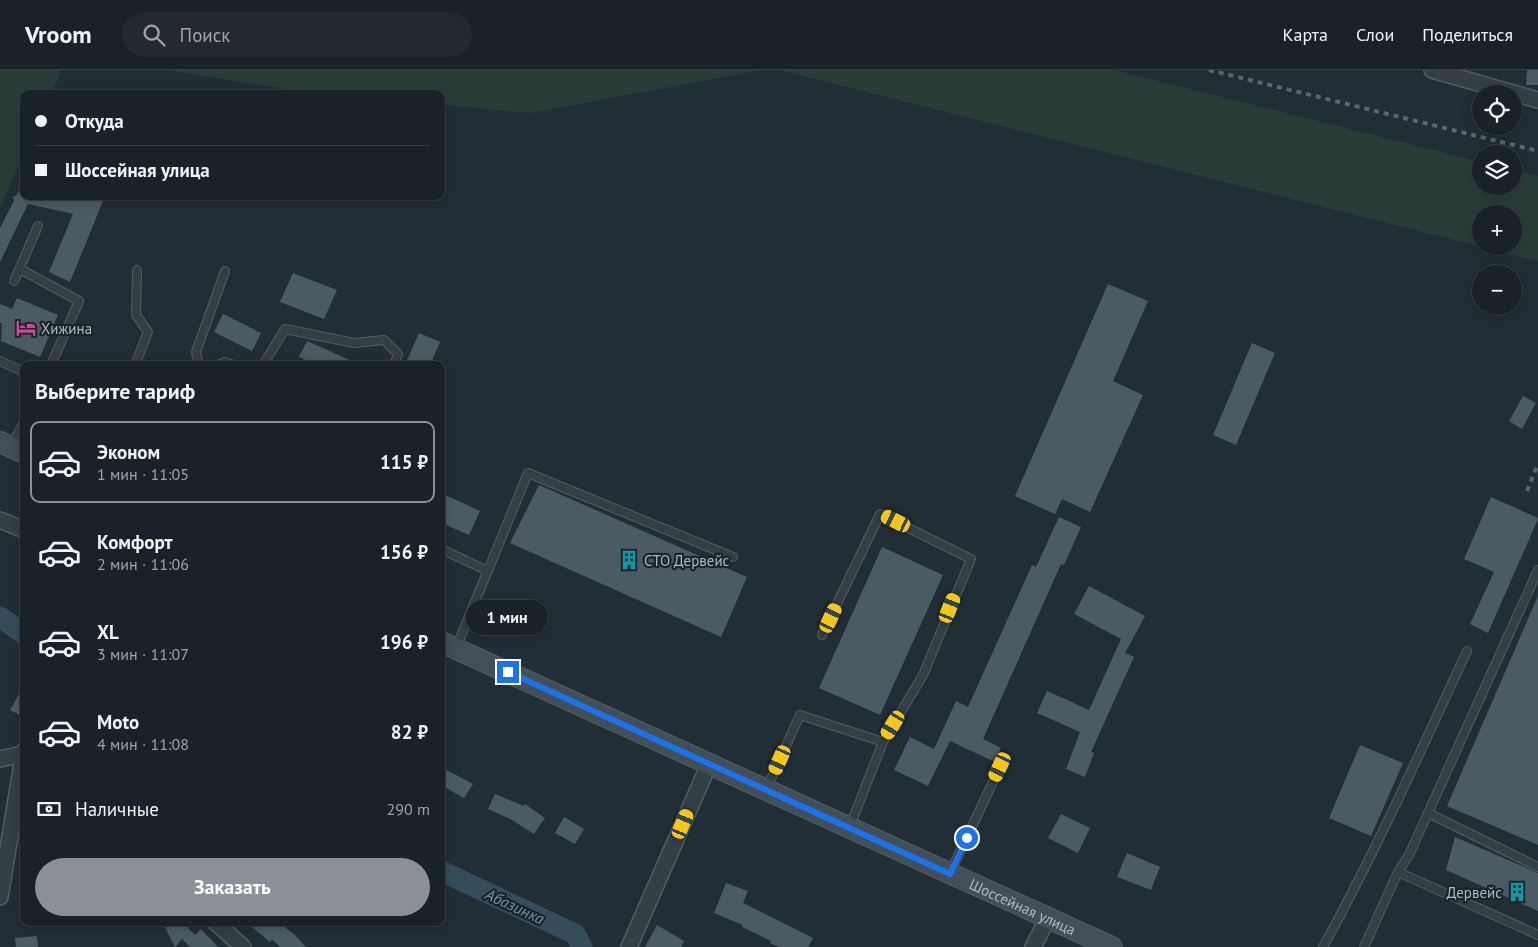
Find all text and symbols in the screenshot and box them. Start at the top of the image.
search box [122,12,472,57]
text: Vroom [25,19,92,50]
icon: search [140,21,168,49]
text: Поиск [180,23,230,47]
text: Карта [1283,23,1328,46]
text: Слои [1356,23,1394,46]
text: Поделиться [1422,23,1513,46]
map controls [1472,85,1522,315]
button: locate [1472,85,1522,135]
text: Откуда [65,109,124,133]
button: layers [1472,145,1522,195]
text: Шоссейная улица [65,158,210,182]
button: + [1472,205,1522,255]
button: − [1472,265,1522,315]
hotel icon: Хижина [15,317,37,339]
place label: Хижина [41,319,92,338]
text: Выберите тариф [35,377,195,405]
icon: car [37,440,82,485]
text: Эконом [97,440,160,464]
text: 115 ₽ [380,450,428,474]
text: 1 мин · 11:05 [97,464,189,484]
car [879,508,912,534]
icon: car [37,530,82,575]
text: Комфорт [97,530,173,554]
text: 156 ₽ [380,540,428,564]
building icon: СТО Дервейс [618,549,640,571]
place label: СТО Дервейс [644,551,730,570]
text: 2 мин · 11:06 [97,554,189,574]
car [937,591,962,625]
callout: 1 мин [467,600,549,634]
car [817,601,844,635]
text: 1 мин [486,607,528,627]
icon: car [37,620,82,665]
text: XL [97,620,119,644]
text: 196 ₽ [380,630,428,654]
text: 3 мин · 11:07 [97,644,189,664]
route end [497,661,519,683]
car [878,708,907,742]
icon: car [37,710,82,755]
text: Moto [97,710,139,734]
text: 82 ₽ [391,720,428,744]
text: 4 мин · 11:08 [97,734,189,754]
car [767,743,792,777]
car [986,750,1013,784]
icon: cash [35,795,63,823]
text: Наличные [75,797,159,821]
text: 290 m [387,799,430,819]
car [670,807,695,841]
route start [956,827,978,849]
button: Заказать [35,858,430,916]
street label: Шоссейная улица [967,874,1079,939]
building icon: Дервейс [1506,881,1528,903]
water label: Абазинка [481,883,548,928]
place label: Дервейс [1447,883,1502,902]

